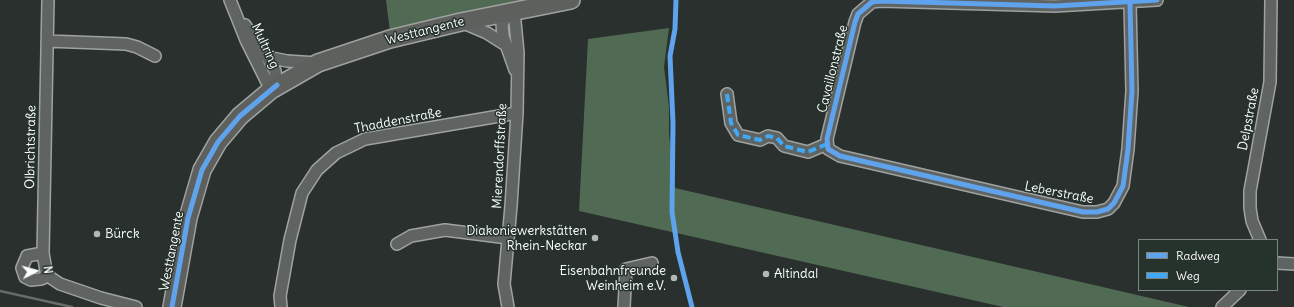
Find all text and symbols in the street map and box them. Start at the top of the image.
street label: Westtangente [384,14,466,48]
street label: Multring [248,21,282,71]
street label: Cavaillonstraße [815,23,851,115]
street label: Delpstraße [1235,86,1263,152]
street label: Mierendorffstraße [489,103,511,209]
street label: Olbrichtstraße [22,105,40,189]
street label: Thaddenstraße [353,105,443,137]
street label: Leberstraße [1023,179,1095,207]
street label: Westtangente [157,210,187,292]
place label: Diakoniewerkstätten Rhein-Neckar [466,223,587,254]
place label: Bürck [105,226,140,242]
marker: Bürck [92,229,102,239]
marker: Diakoniewerkstätten Rhein-Neckar [590,233,600,243]
legend [1138,239,1278,291]
text: Radweg [1176,248,1220,263]
north arrow [16,251,56,291]
place label: Eisenbahnfreunde Weinheim e.V. [560,263,666,294]
text: N [41,265,55,274]
place label: Altindal [774,266,818,282]
text: Weg [1176,268,1200,283]
marker: Altindal [761,269,771,279]
marker: Eisenbahnfreunde Weinheim e.V. [669,273,679,283]

